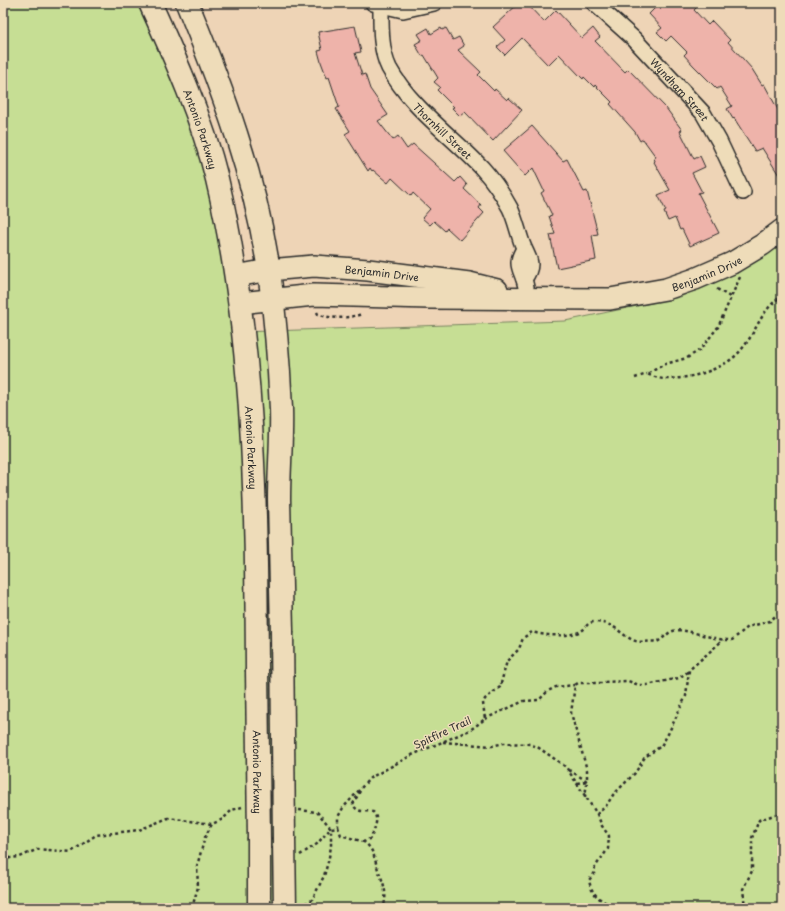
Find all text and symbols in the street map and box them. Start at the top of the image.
street label: Wyndham Street [647,54,713,123]
street label: Antonio Parkway [181,87,222,171]
street label: Thornhill Street [410,99,476,162]
street label: Benjamin Drive [670,251,745,294]
street label: Benjamin Drive [344,261,421,284]
street label: Antonio Parkway [242,405,262,490]
street label: Spitfire Trail [411,712,473,752]
street label: Antonio Parkway [250,730,266,814]

